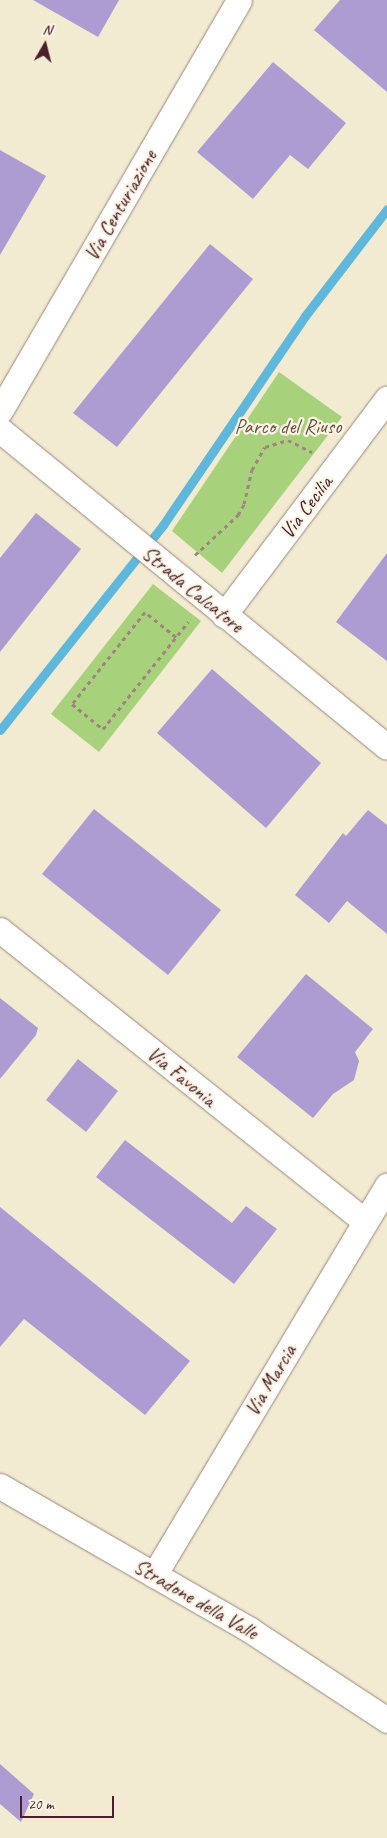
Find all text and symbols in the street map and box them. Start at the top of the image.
north arrow [20,20,70,70]
text: N [42,21,53,39]
street label: Via Centuriazione [78,145,162,265]
park label: Parco del Riuso [235,413,341,439]
street label: Via Cecilia [274,470,338,544]
street label: Strada Calcatore [137,540,249,638]
street label: Via Favonia [142,1040,222,1112]
street label: Via Marcia [239,1339,301,1421]
street label: Stradone della Valle [129,1553,263,1645]
scale bar [22,1786,116,1818]
text: 20 m [28,1795,54,1814]

